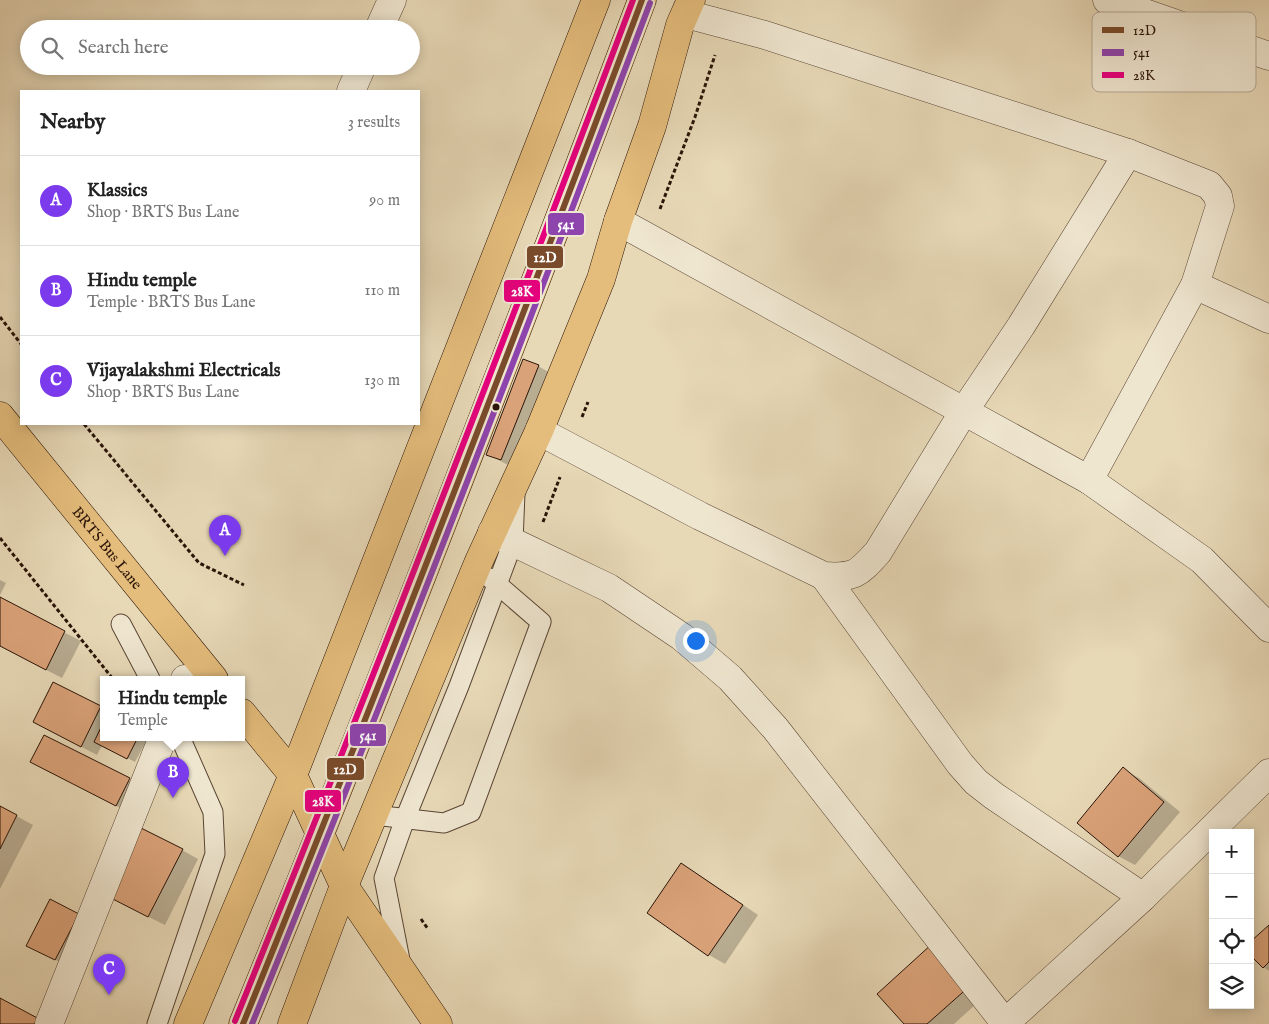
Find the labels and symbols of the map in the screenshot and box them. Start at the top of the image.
legend [1092,12,1256,92]
text: 12D [1133,22,1156,40]
text: 541 [1133,44,1150,62]
text: 28K [1133,67,1156,85]
line badge: 541 [547,212,585,236]
text: 541 [557,216,575,234]
line badge: 12D [526,245,564,269]
text: 12D [533,249,557,267]
line badge: 28K [503,279,541,303]
text: 28K [511,283,534,301]
unlabelled marker [491,402,501,412]
street label: BRTS Bus Lane [68,503,146,594]
pin: A [209,515,241,556]
your location [683,628,709,654]
line badge: 541 [349,723,387,747]
text: 541 [359,727,377,745]
pin: B [157,757,189,798]
line badge: 12D [326,757,365,781]
text: 12D [333,761,357,779]
line badge: 28K [304,789,342,813]
text: 28K [312,793,335,811]
pin: C [93,954,125,995]

